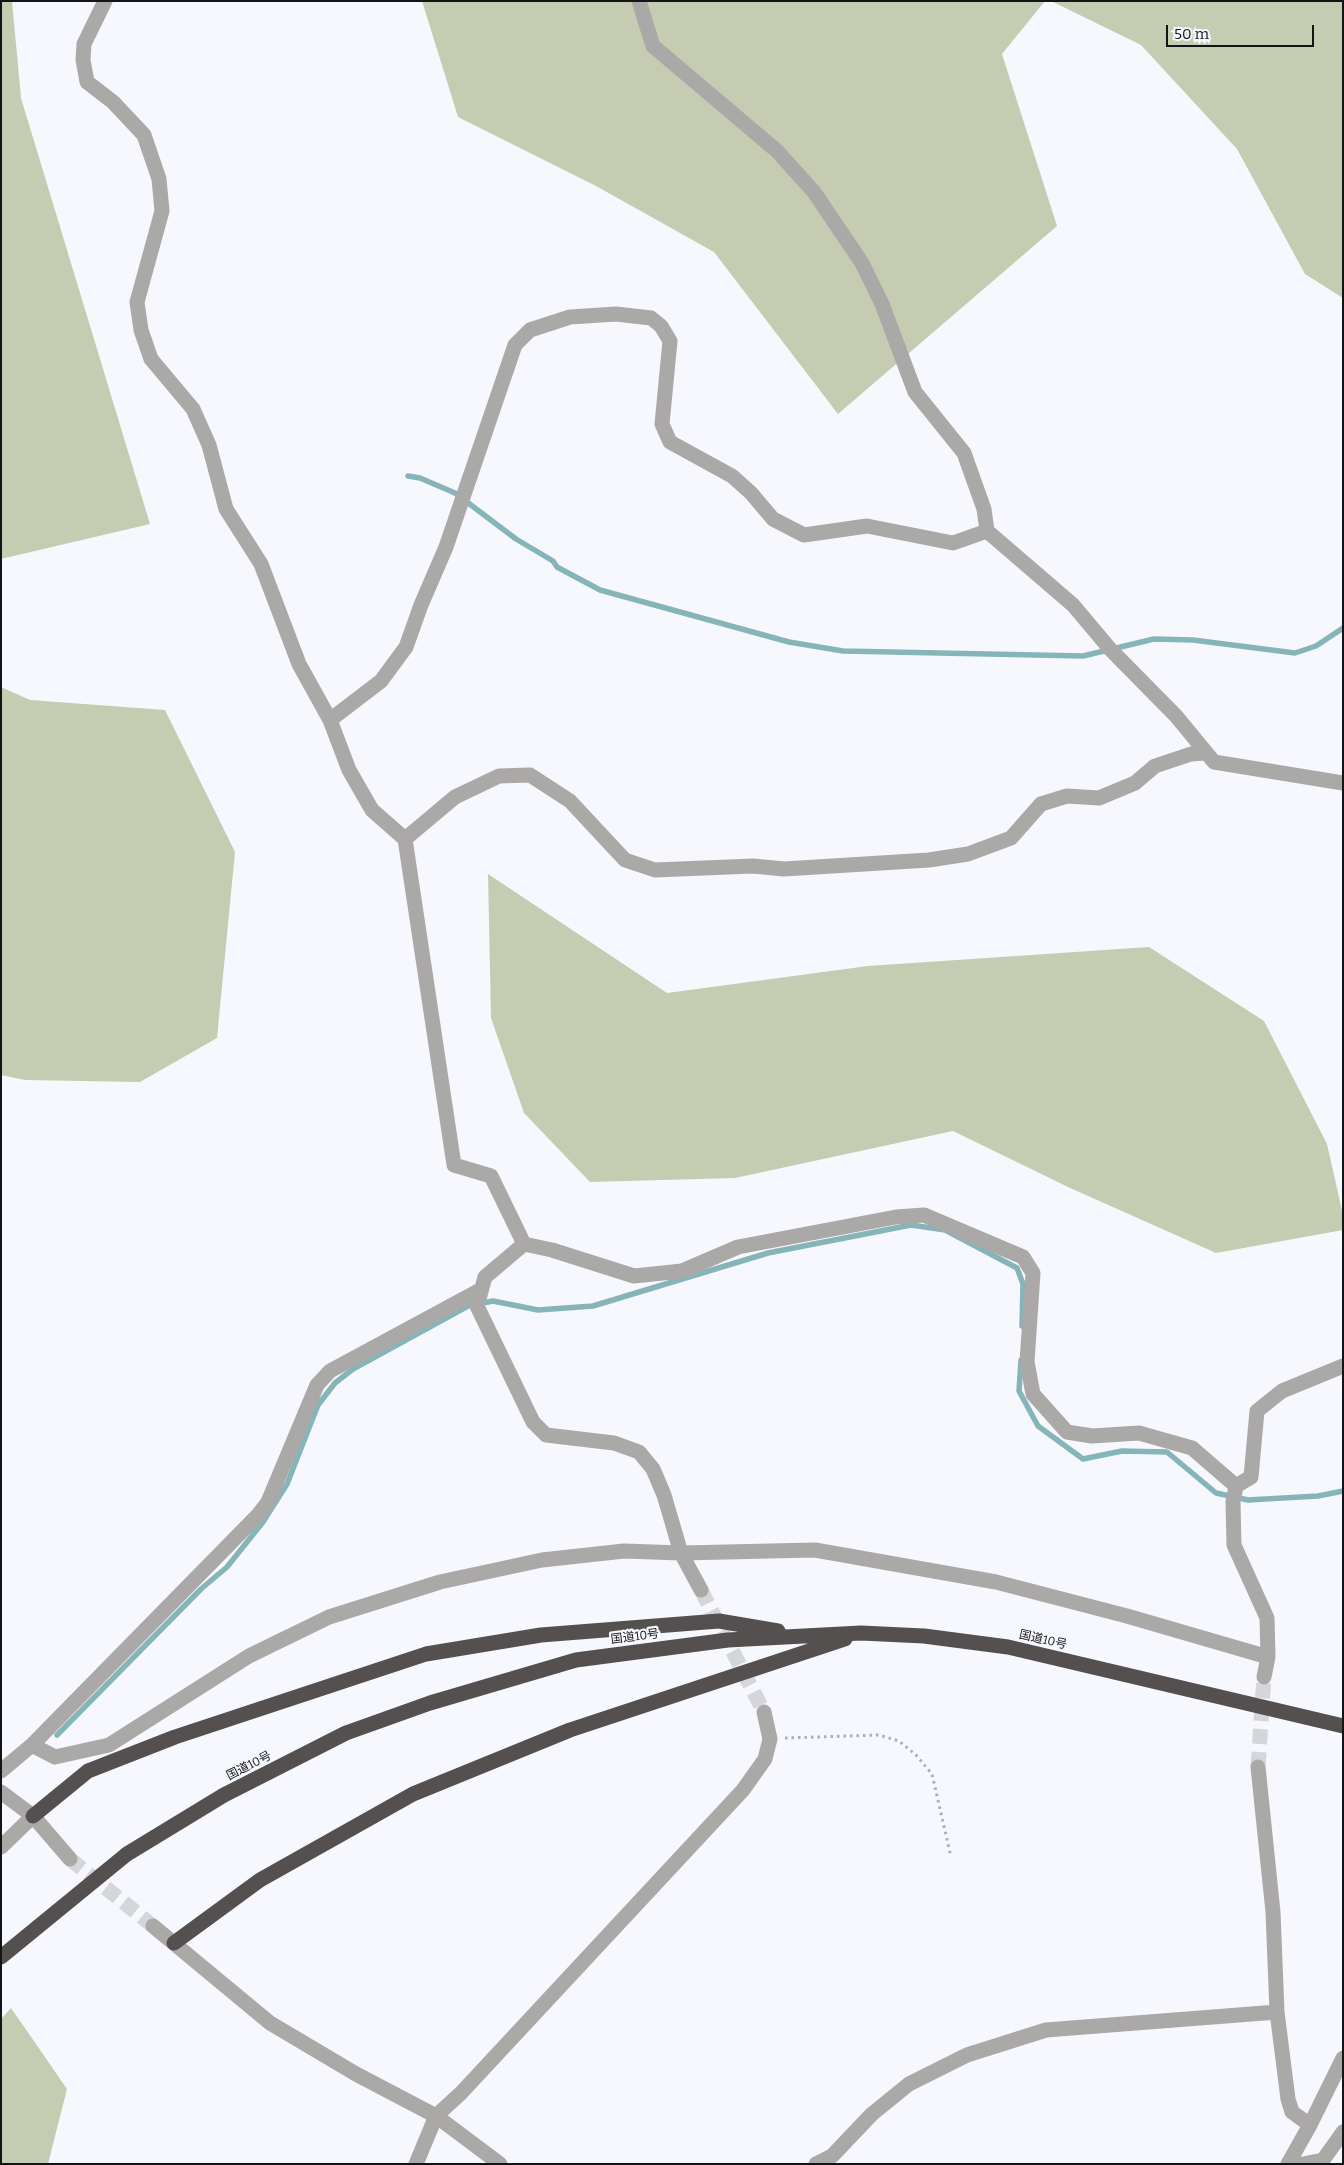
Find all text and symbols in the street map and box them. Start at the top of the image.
scale bar [1169,15,1316,47]
text: 50 m [1174,25,1209,43]
street label: 国道10号 [610,1627,660,1647]
street label: 国道10号 [1018,1628,1068,1652]
street label: 国道10号 [224,1749,274,1783]

